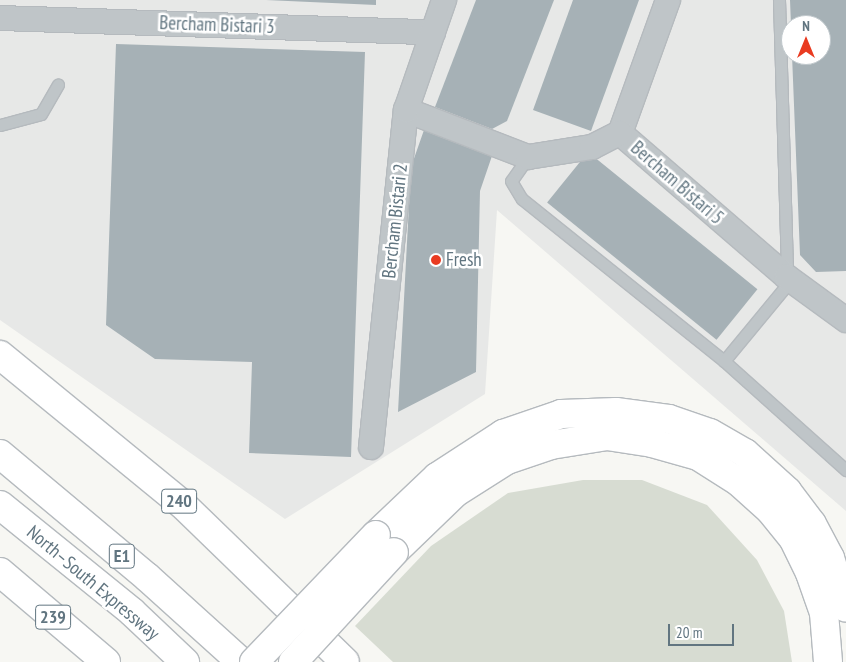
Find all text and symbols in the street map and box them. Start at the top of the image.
street label: Bercham Bistari 3 [159,12,275,38]
north arrow [781,15,831,65]
text: N [802,17,810,35]
street label: Bercham Bistari 5 [626,137,728,229]
street label: Bercham Bistari 2 [378,162,412,280]
place label: Fresh [446,249,482,271]
marker: Fresh [430,254,442,266]
road number: 240 [160,486,198,516]
street label: North–South Expressway [22,521,164,645]
road number: E1 [108,540,136,572]
road number: 239 [34,602,72,632]
scale bar [671,614,737,646]
text: 20 m [676,623,702,642]

